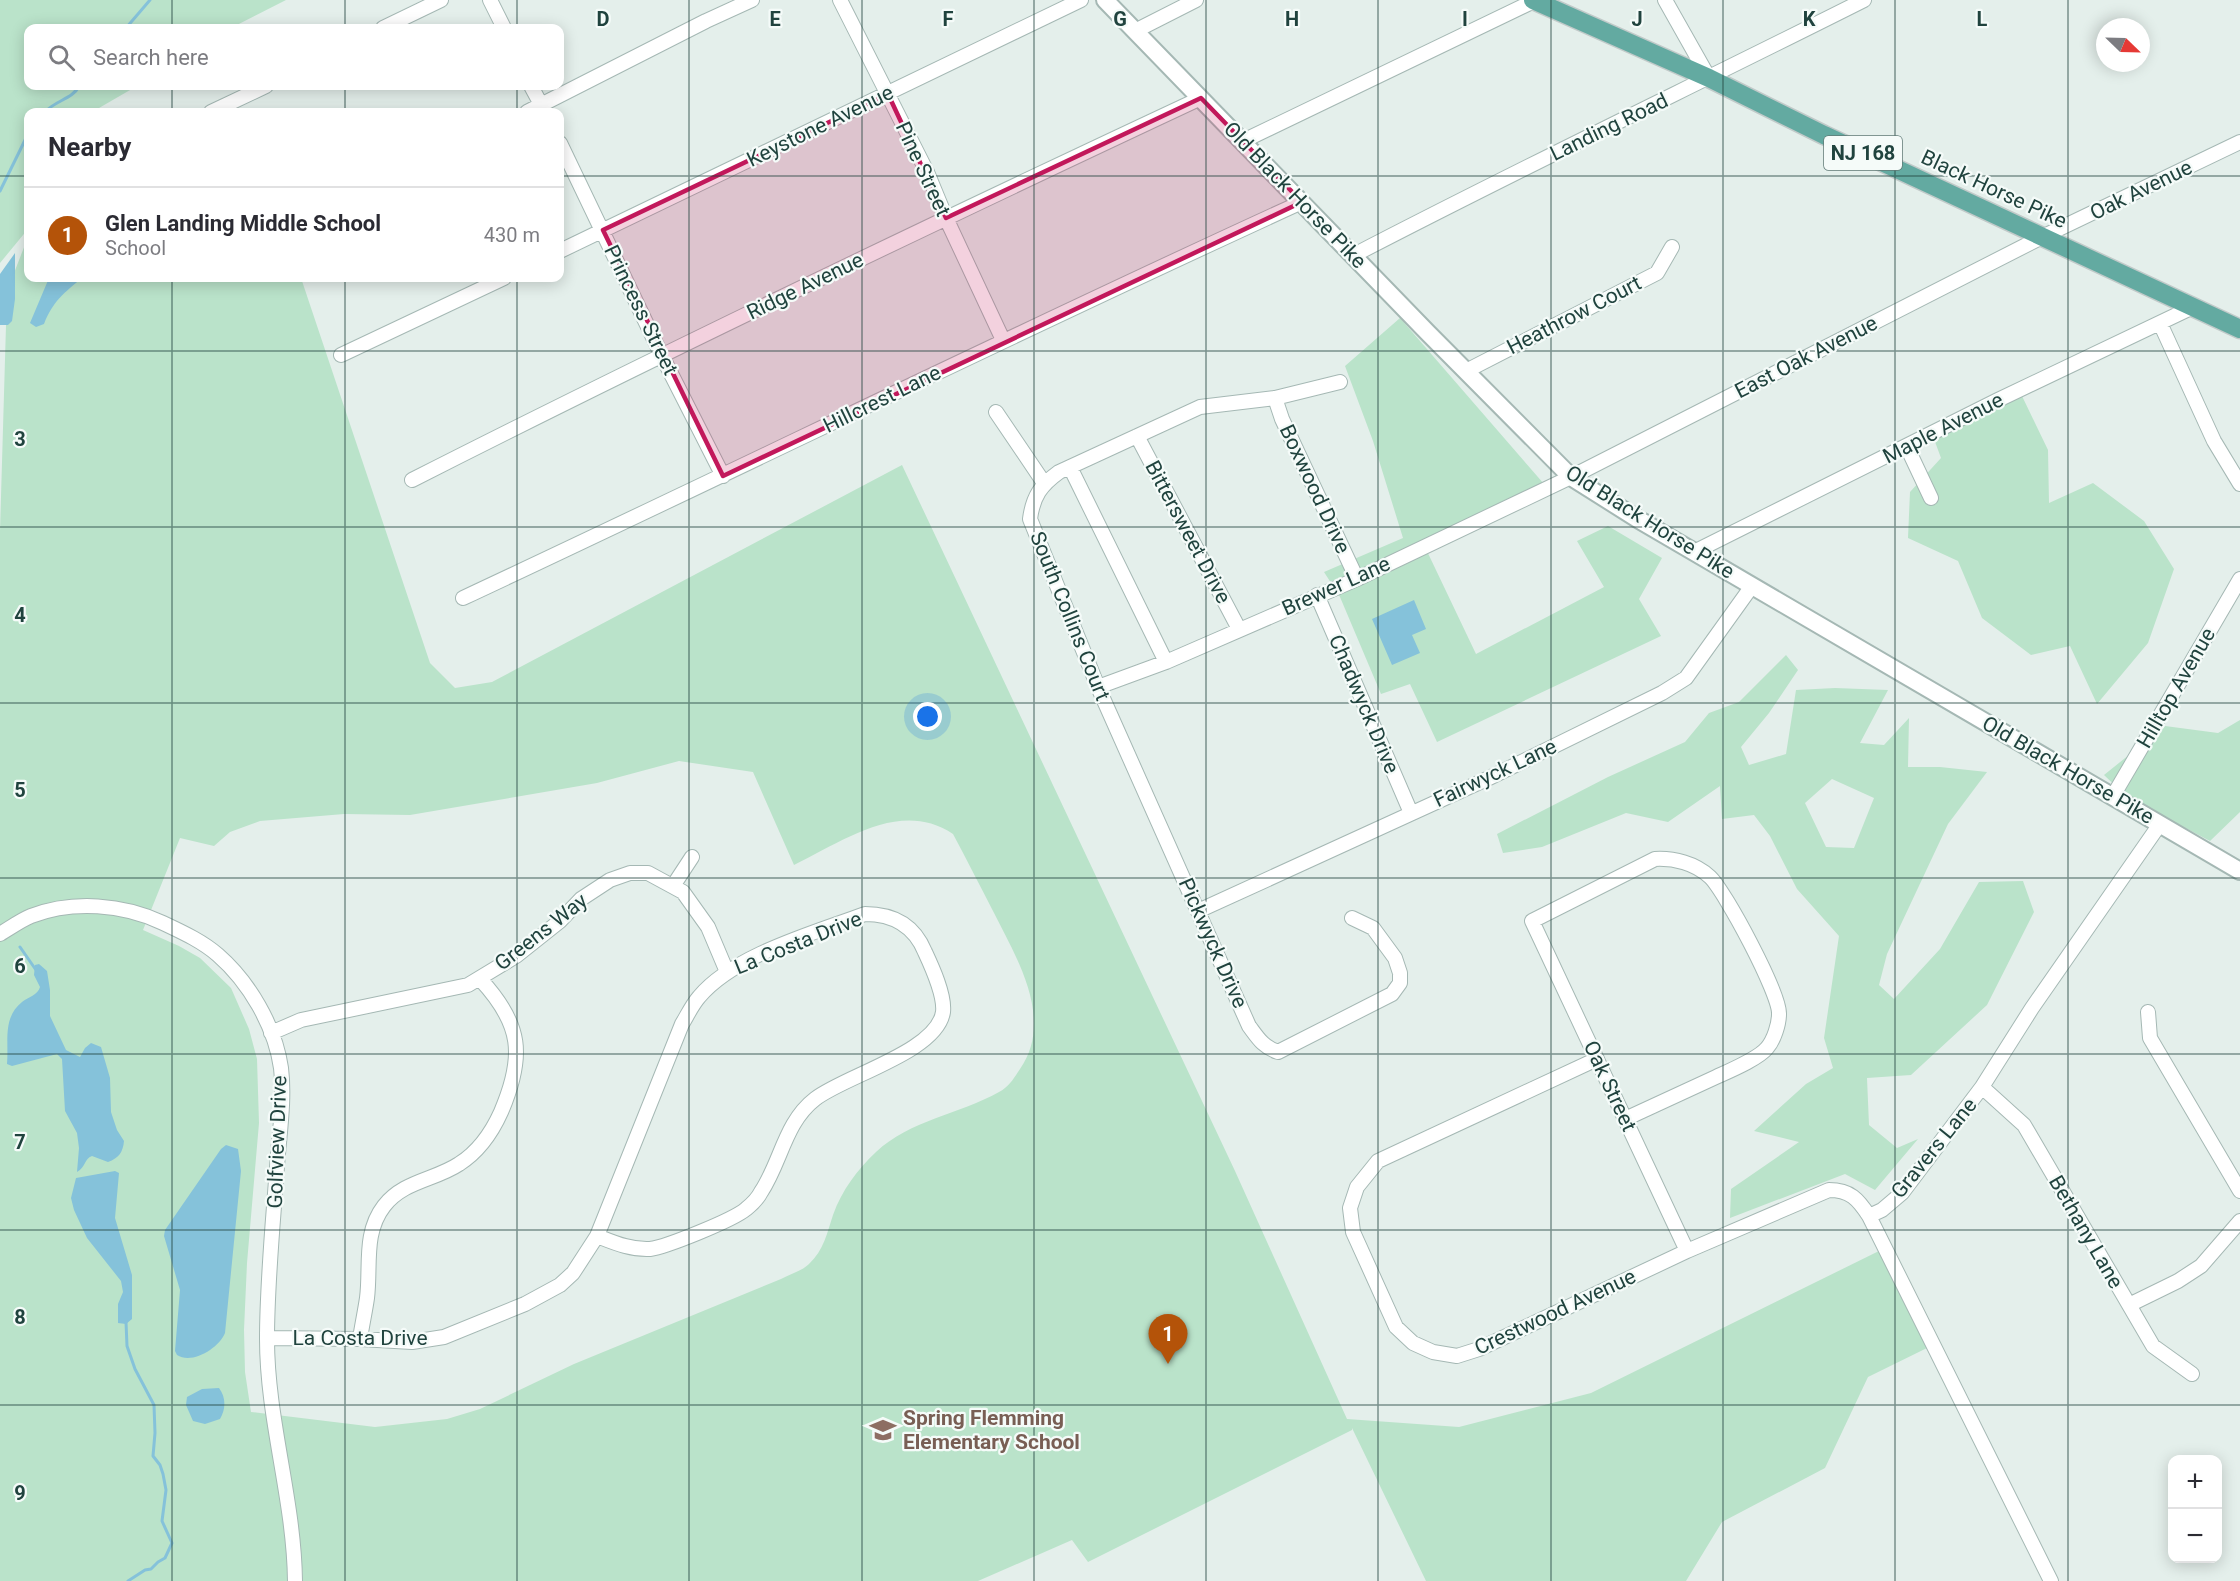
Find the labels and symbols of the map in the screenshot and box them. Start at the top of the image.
text: D [597,7,610,31]
text: E [769,7,781,31]
text: F [943,7,954,31]
text: G [1113,7,1127,31]
text: H [1285,7,1299,31]
text: I [1462,7,1468,31]
text: J [1631,7,1643,31]
text: K [1803,7,1816,31]
text: L [1977,7,1988,31]
north arrow [2096,18,2150,72]
street label: Keystone Avenue [743,80,897,172]
street label: Landing Road [1546,88,1672,166]
street label: Old Black Horse Pike [1219,117,1371,273]
street label: Pine Street [891,118,955,220]
road number: NJ 168 [1824,136,1902,170]
street label: Black Horse Pike [1917,145,2071,233]
street label: Oak Avenue [2086,155,2196,225]
street label: Princess Street [599,241,683,379]
street label: Ridge Avenue [743,247,867,325]
street label: Heathrow Court [1503,271,1645,359]
street label: East Oak Avenue [1731,311,1881,403]
street label: Hillcrest Lane [819,360,945,438]
street label: Maple Avenue [1879,387,2007,469]
street label: Boxwood Drive [1275,421,1355,557]
text: 3 [14,427,26,451]
street label: Bittersweet Drive [1140,456,1236,608]
street label: Old Black Horse Pike [1561,460,1739,584]
street label: South Collins Court [1025,528,1115,704]
street label: Brewer Lane [1278,551,1394,621]
text: 4 [14,603,26,627]
street label: Hilltop Avenue [2132,624,2220,752]
street label: Chadwyck Drive [1324,631,1404,777]
your location [913,702,942,731]
street label: Old Black Horse Pike [1978,711,2158,829]
street label: Fairwyck Lane [1430,734,1560,812]
text: 5 [14,778,26,802]
street label: Pickwyck Drive [1174,874,1252,1012]
street label: Greens Way [490,888,592,976]
street label: La Costa Drive [731,907,865,979]
text: 6 [14,954,26,978]
street label: Oak Street [1579,1037,1641,1135]
street label: Golfview Drive [263,1075,291,1209]
street label: Gravers Lane [1886,1093,1982,1203]
text: 7 [14,1130,26,1154]
street label: Bethany Lane [2044,1171,2128,1293]
street label: Crestwood Avenue [1471,1264,1639,1360]
text: 8 [14,1305,26,1329]
pin: 1 [1148,1314,1188,1364]
street label: La Costa Drive [292,1326,428,1350]
place label: Spring Flemming Elementary School [903,1406,1080,1454]
school or university icon: Spring Flemming Elementary School [868,1415,898,1445]
text: 9 [14,1481,26,1505]

